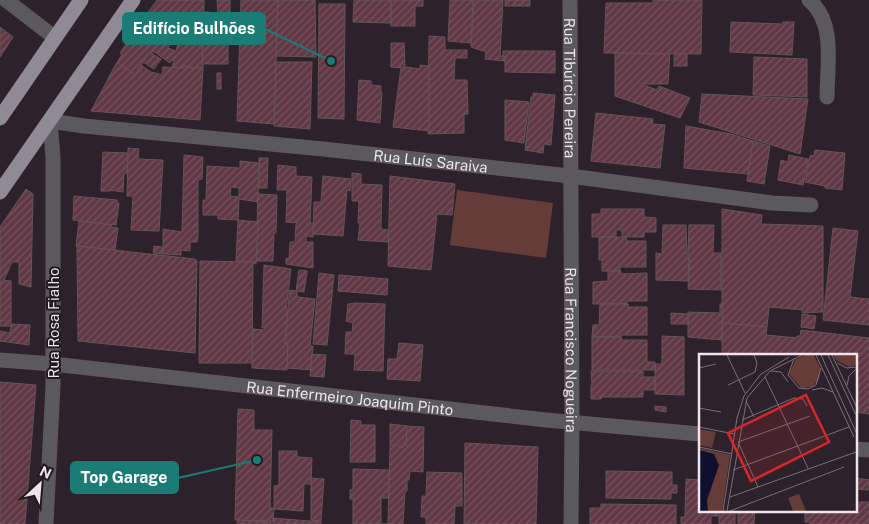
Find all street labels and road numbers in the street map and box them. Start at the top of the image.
street label: Rua Tibúrcio Pereira [562,18,579,158]
street label: Rua Luís Saraiva [373,146,488,175]
street label: Rua Rosa Fialho [45,267,62,379]
street label: Rua Francisco Nogueira [563,267,581,433]
street label: Rua Enfermeiro Joaquim Pinto [246,378,454,418]

